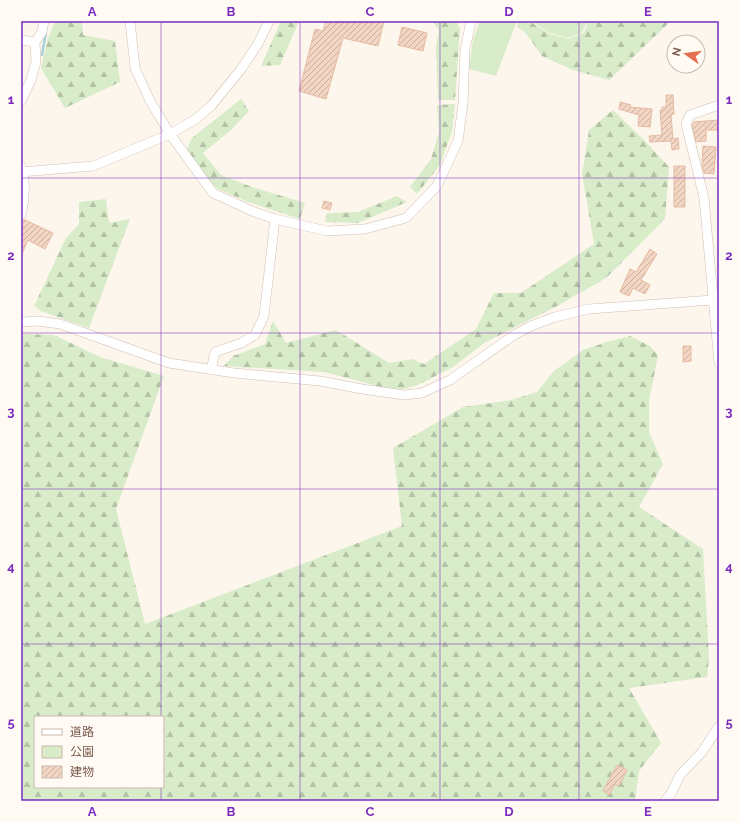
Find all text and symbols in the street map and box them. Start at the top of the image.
text: A [88,4,97,19]
text: B [227,4,236,19]
text: C [366,4,375,19]
text: D [504,4,514,19]
text: E [644,4,652,19]
north arrow [666,34,706,74]
text: N [669,46,684,57]
text: 1 [8,92,15,107]
text: 1 [726,92,733,107]
text: 2 [7,248,15,263]
text: 2 [725,248,733,263]
text: 3 [7,404,15,419]
text: 3 [725,404,733,419]
text: 4 [7,559,15,574]
text: 4 [725,559,733,574]
text: 5 [7,715,15,730]
text: 5 [725,715,733,730]
legend [34,716,164,788]
text: 道路 [70,725,94,739]
text: 公園 [70,745,94,759]
text: 建物 [70,765,94,779]
text: A [88,804,97,819]
text: B [227,804,236,819]
text: C [366,804,375,819]
text: D [504,804,514,819]
text: E [644,804,652,819]

